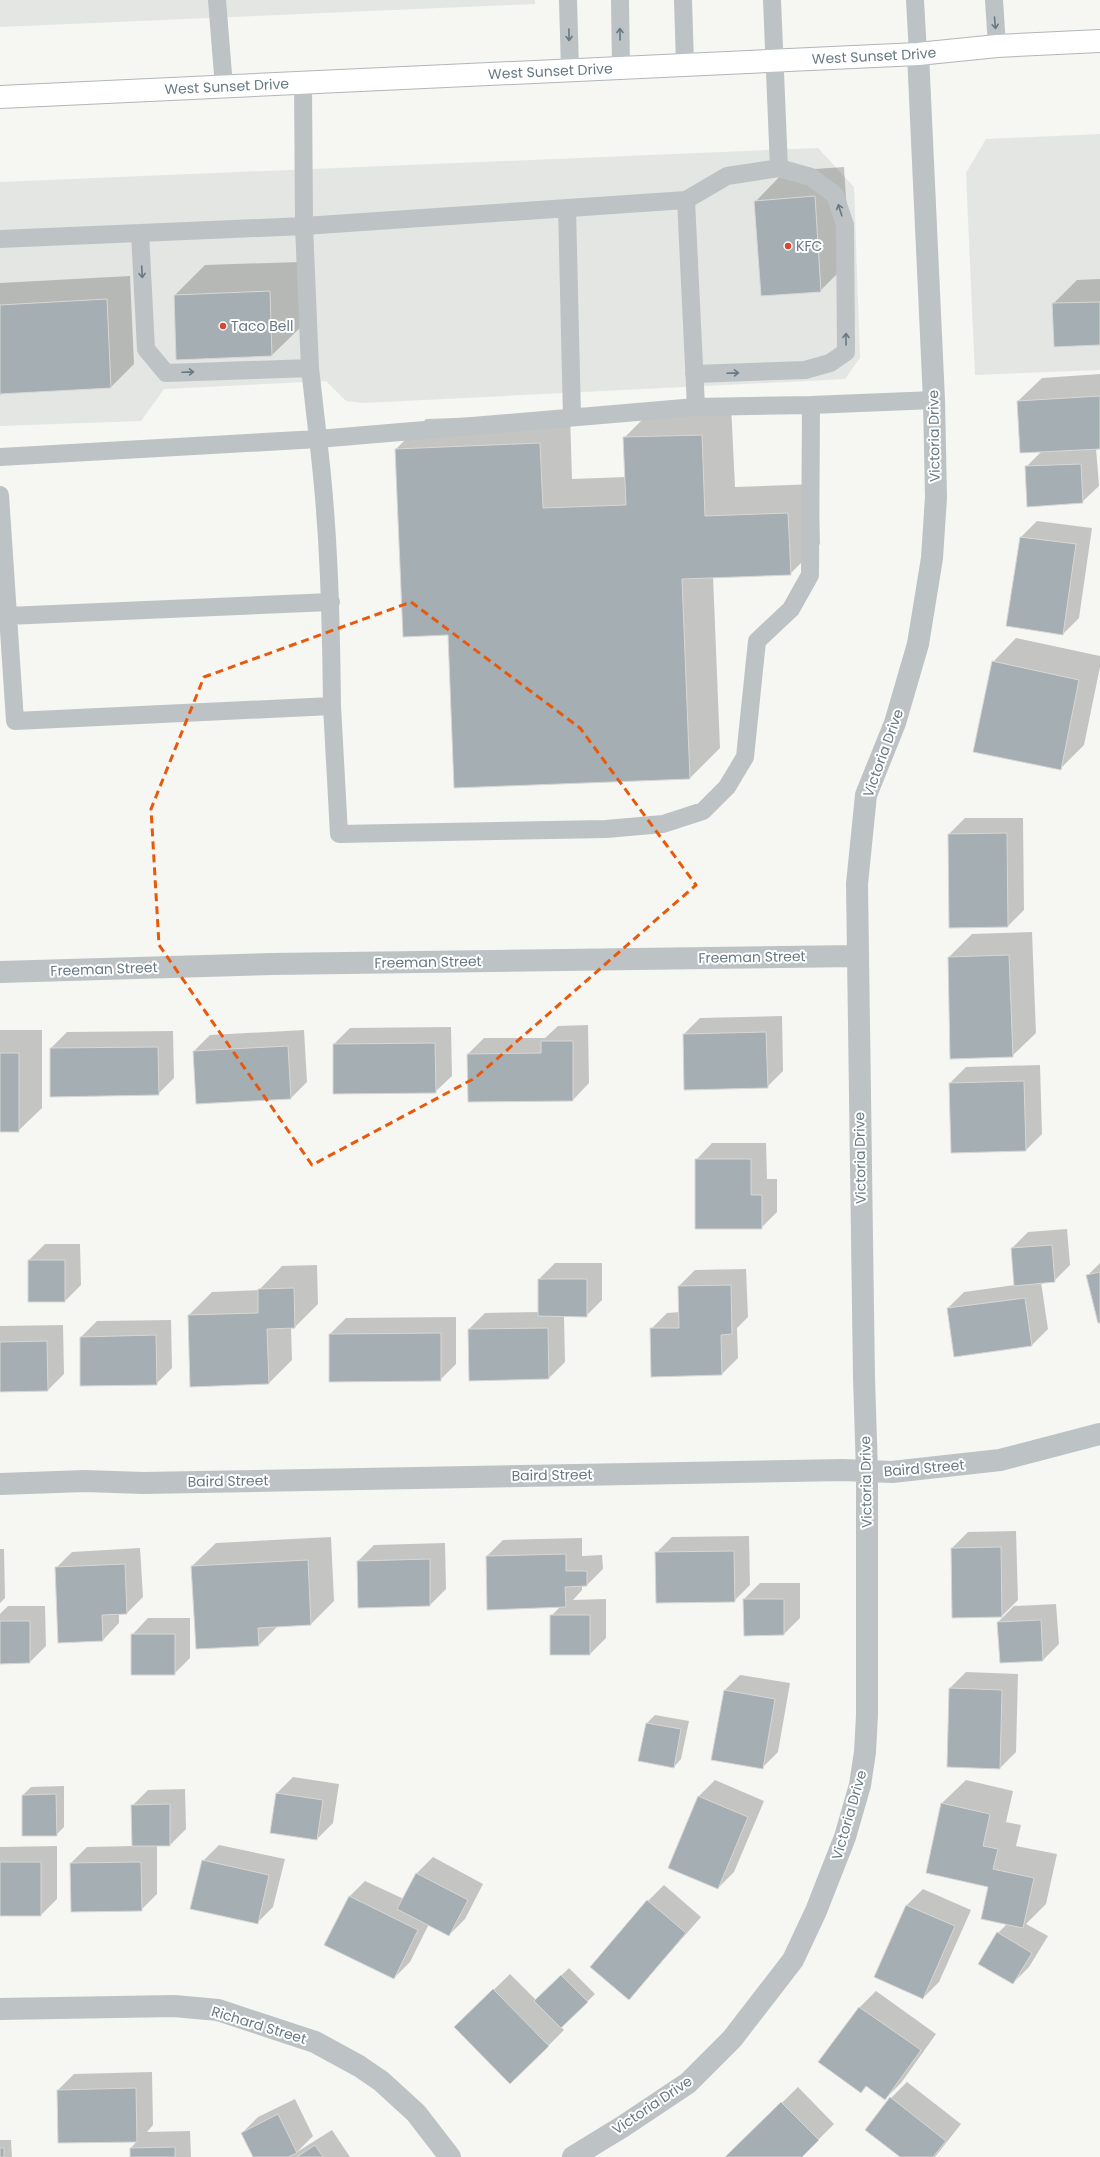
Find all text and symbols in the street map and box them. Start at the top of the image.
one-way arrow [992,16,999,29]
one-way arrow [565,28,573,41]
one-way arrow [617,28,624,41]
street label: West Sunset Drive [811,42,938,69]
street label: West Sunset Drive [488,58,613,84]
street label: West Sunset Drive [164,73,290,99]
one-way arrow [836,203,843,216]
place label: KFC [796,236,822,256]
marker: KFC [783,241,793,251]
one-way arrow [138,265,145,278]
place label: Taco Bell [231,316,293,336]
marker: Taco Bell [218,321,228,331]
one-way arrow [842,333,850,346]
one-way arrow [181,368,194,376]
one-way arrow [726,369,739,376]
street label: Victoria Drive [923,389,945,482]
street label: Victoria Drive [858,706,908,800]
street label: Freeman Street [698,946,806,968]
street label: Freeman Street [374,951,482,973]
street label: Freeman Street [50,957,158,981]
street label: Victoria Drive [849,1111,871,1204]
street label: Victoria Drive [855,1435,877,1528]
street label: Baird Street [883,1455,965,1481]
street label: Baird Street [511,1464,593,1486]
street label: Baird Street [187,1470,269,1492]
street label: Victoria Drive [827,1768,871,1862]
street label: Richard Street [209,2001,309,2049]
street label: Victoria Drive [608,2071,696,2139]

